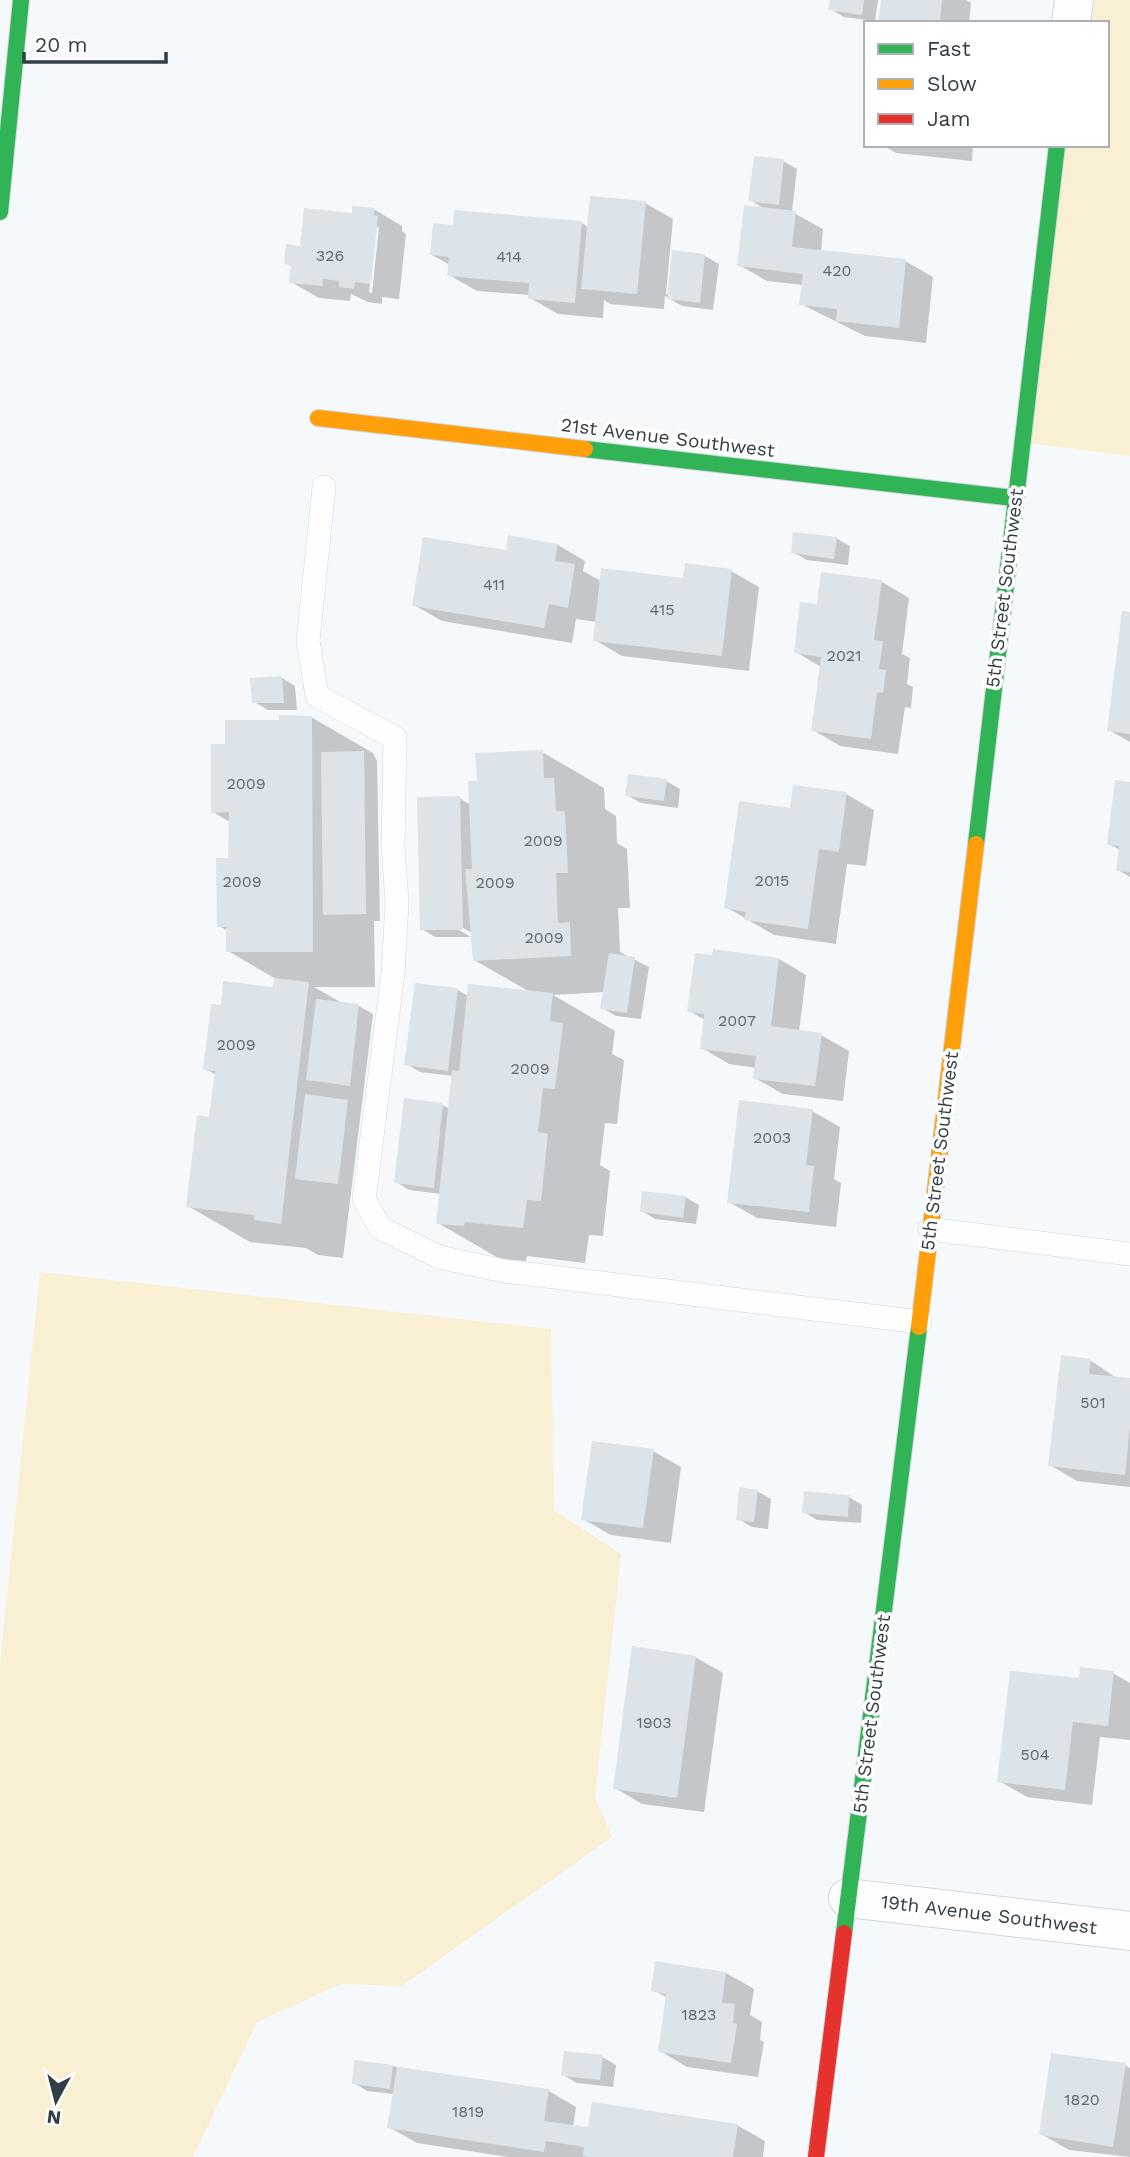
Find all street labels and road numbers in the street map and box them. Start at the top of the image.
street label: 21st Avenue Southwest [560,413,776,462]
street label: 5th Street Southwest [981,487,1028,689]
street label: 5th Street Southwest [916,1050,963,1252]
street label: 5th Street Southwest [848,1613,895,1815]
street label: 19th Avenue Southwest [880,1890,1098,1939]

